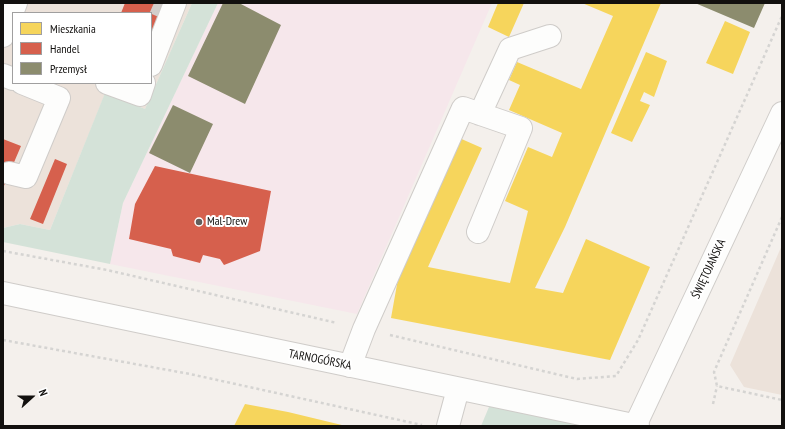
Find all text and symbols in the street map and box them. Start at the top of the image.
legend [12,12,152,84]
text: Mieszkania [50,21,96,36]
text: Handel [50,41,79,56]
text: Przemysł [50,61,87,76]
place label: Mal-Drew [207,215,247,229]
marker: Mal-Drew [194,217,204,227]
street label: ŚWIĘTOJAŃSKA [689,237,729,301]
street label: TARNOGÓRSKA [287,347,353,373]
north arrow [12,377,52,417]
text: N [36,387,51,398]

